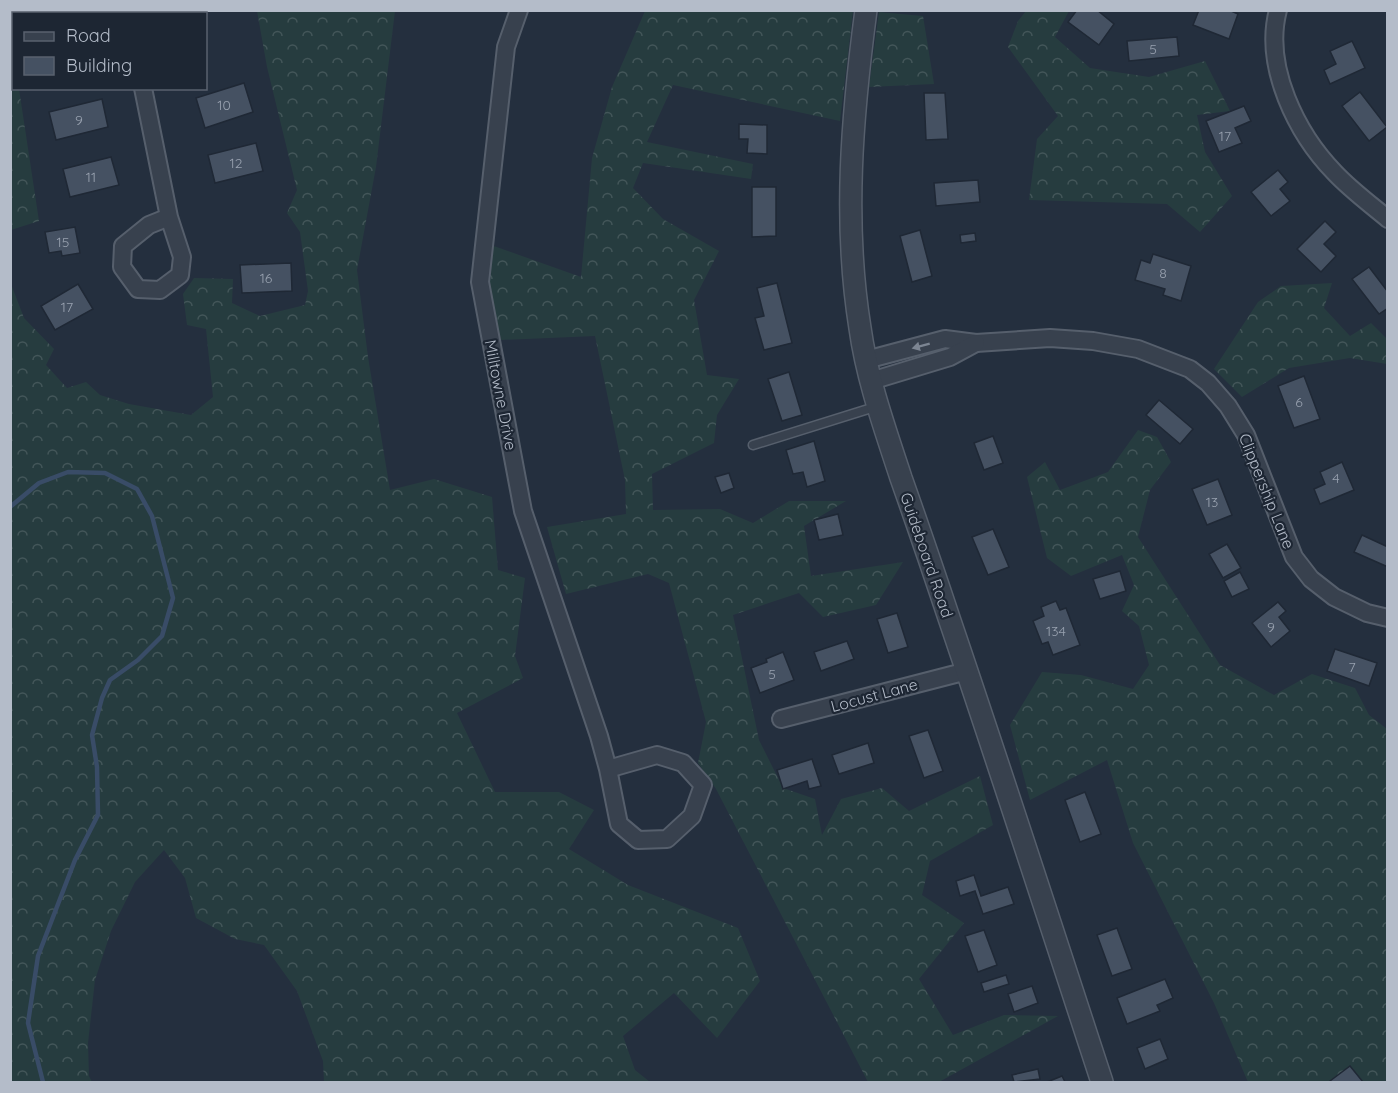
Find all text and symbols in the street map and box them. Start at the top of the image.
legend [12,12,207,90]
text: Road [66,24,111,47]
house number: 5 [1149,40,1157,58]
text: Building [66,54,132,77]
house number: 10 [217,96,231,114]
house number: 9 [75,111,83,129]
house number: 17 [1219,127,1231,145]
house number: 12 [230,154,243,172]
house number: 11 [86,168,96,186]
house number: 15 [57,233,69,251]
house number: 8 [1159,264,1167,282]
house number: 16 [260,269,273,287]
house number: 17 [61,298,73,316]
street label: Milltowne Drive [480,338,522,452]
one-way arrow [911,341,930,351]
house number: 6 [1295,393,1303,411]
street label: Clippership Lane [1235,430,1299,552]
house number: 4 [1332,469,1340,487]
street label: Guideboard Road [896,490,958,620]
house number: 13 [1206,493,1218,511]
house number: 9 [1267,618,1275,636]
house number: 134 [1046,622,1066,640]
house number: 7 [1348,658,1356,676]
house number: 5 [768,665,776,683]
street label: Locust Lane [828,674,920,716]

